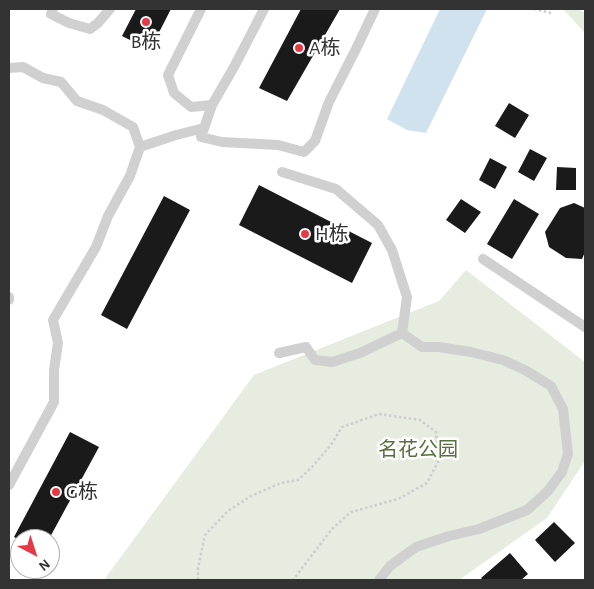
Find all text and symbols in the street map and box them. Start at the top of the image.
marker: B栋 [140,16,152,28]
place label: B栋 [131,30,161,54]
place label: A栋 [309,36,341,60]
marker: A栋 [293,42,305,54]
place label: H栋 [315,222,349,246]
marker: H栋 [299,228,311,240]
park label: 名花公园 [378,438,458,462]
place label: G栋 [66,480,98,504]
marker: G栋 [50,486,62,498]
north arrow [10,529,60,579]
text: N [36,556,52,573]

